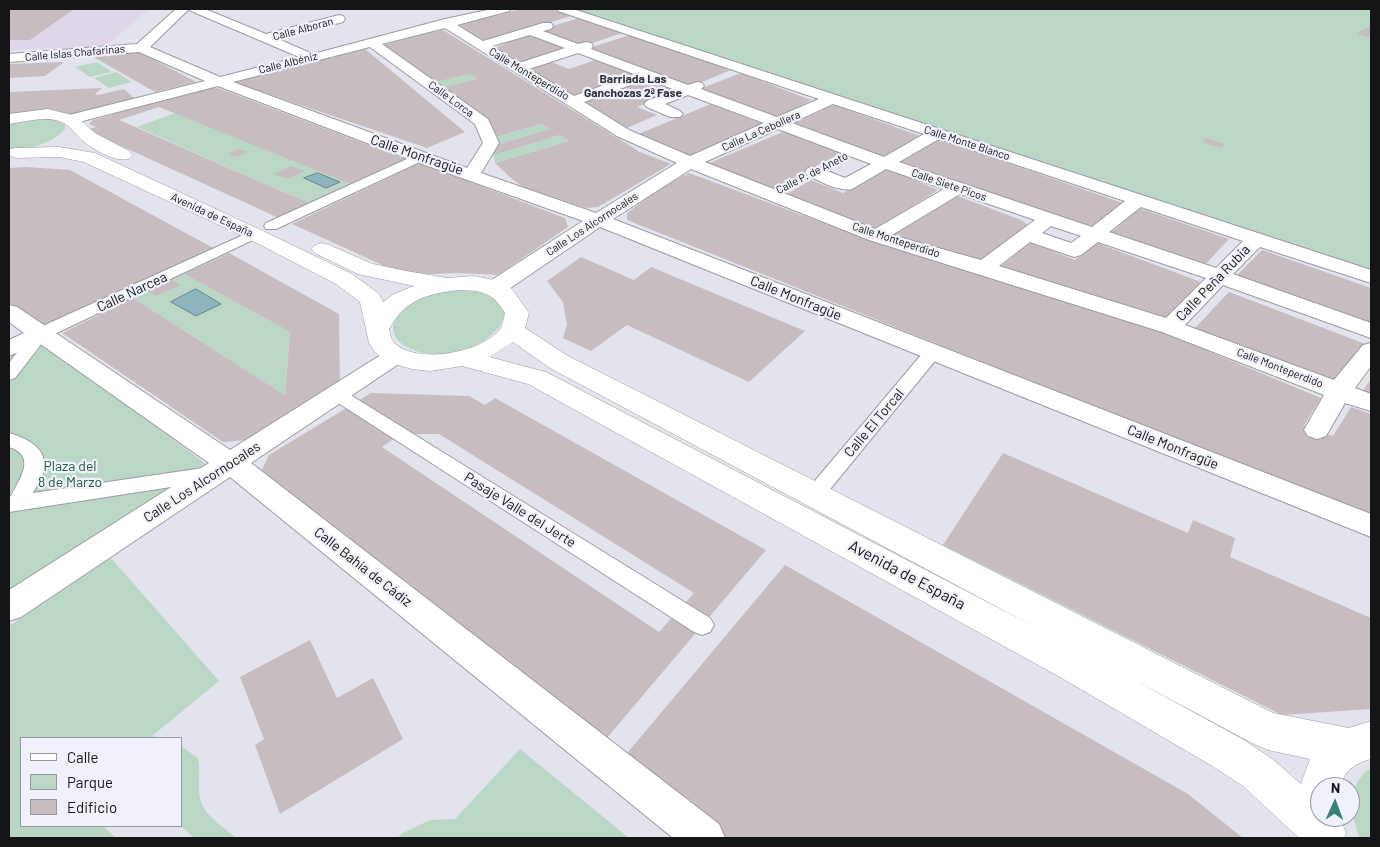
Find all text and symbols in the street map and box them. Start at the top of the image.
street label: Calle Alboran [271,15,335,43]
street label: Calle Islas Chafarinas [24,42,126,64]
street label: Calle Monteperdido [486,45,572,103]
street label: Calle Albéniz [257,49,319,77]
district label: Barriada Las Ganchozas 2ª Fase [584,72,682,100]
street label: Calle Lorca [426,78,476,120]
street label: Calle La Cebollera [720,108,802,154]
street label: Calle Monte Blanco [922,123,1012,163]
street label: Calle Monfragüe [368,131,466,179]
street label: Calle P. de Aneto [774,149,850,197]
street label: Calle Siete Picos [910,166,988,204]
street label: Calle Los Alcornocales [544,189,640,259]
street label: Avenida de España [169,190,255,240]
street label: Calle Monteperdido [850,220,942,260]
street label: Calle Peña Rubia [1172,241,1254,325]
street label: Calle Narcea [94,268,170,316]
street label: Calle Monfragüe [748,272,844,324]
street label: Calle Monteperdido [1235,345,1325,391]
street label: Calle El Torcal [841,385,907,461]
street label: Calle Monfragüe [1125,421,1221,473]
street label: Calle Los Alcornocales [140,438,264,526]
park label: Plaza del 8 de Marzo [38,458,102,491]
street label: Pasaje Valle del Jerte [461,469,579,551]
street label: Calle Bahía de Cádiz [311,524,415,610]
street label: Avenida de España [845,536,969,614]
legend [20,737,182,827]
text: Calle [67,748,99,766]
text: Parque [67,773,113,791]
north arrow [1310,777,1360,827]
text: N [1331,779,1340,796]
text: Edificio [67,798,117,816]

